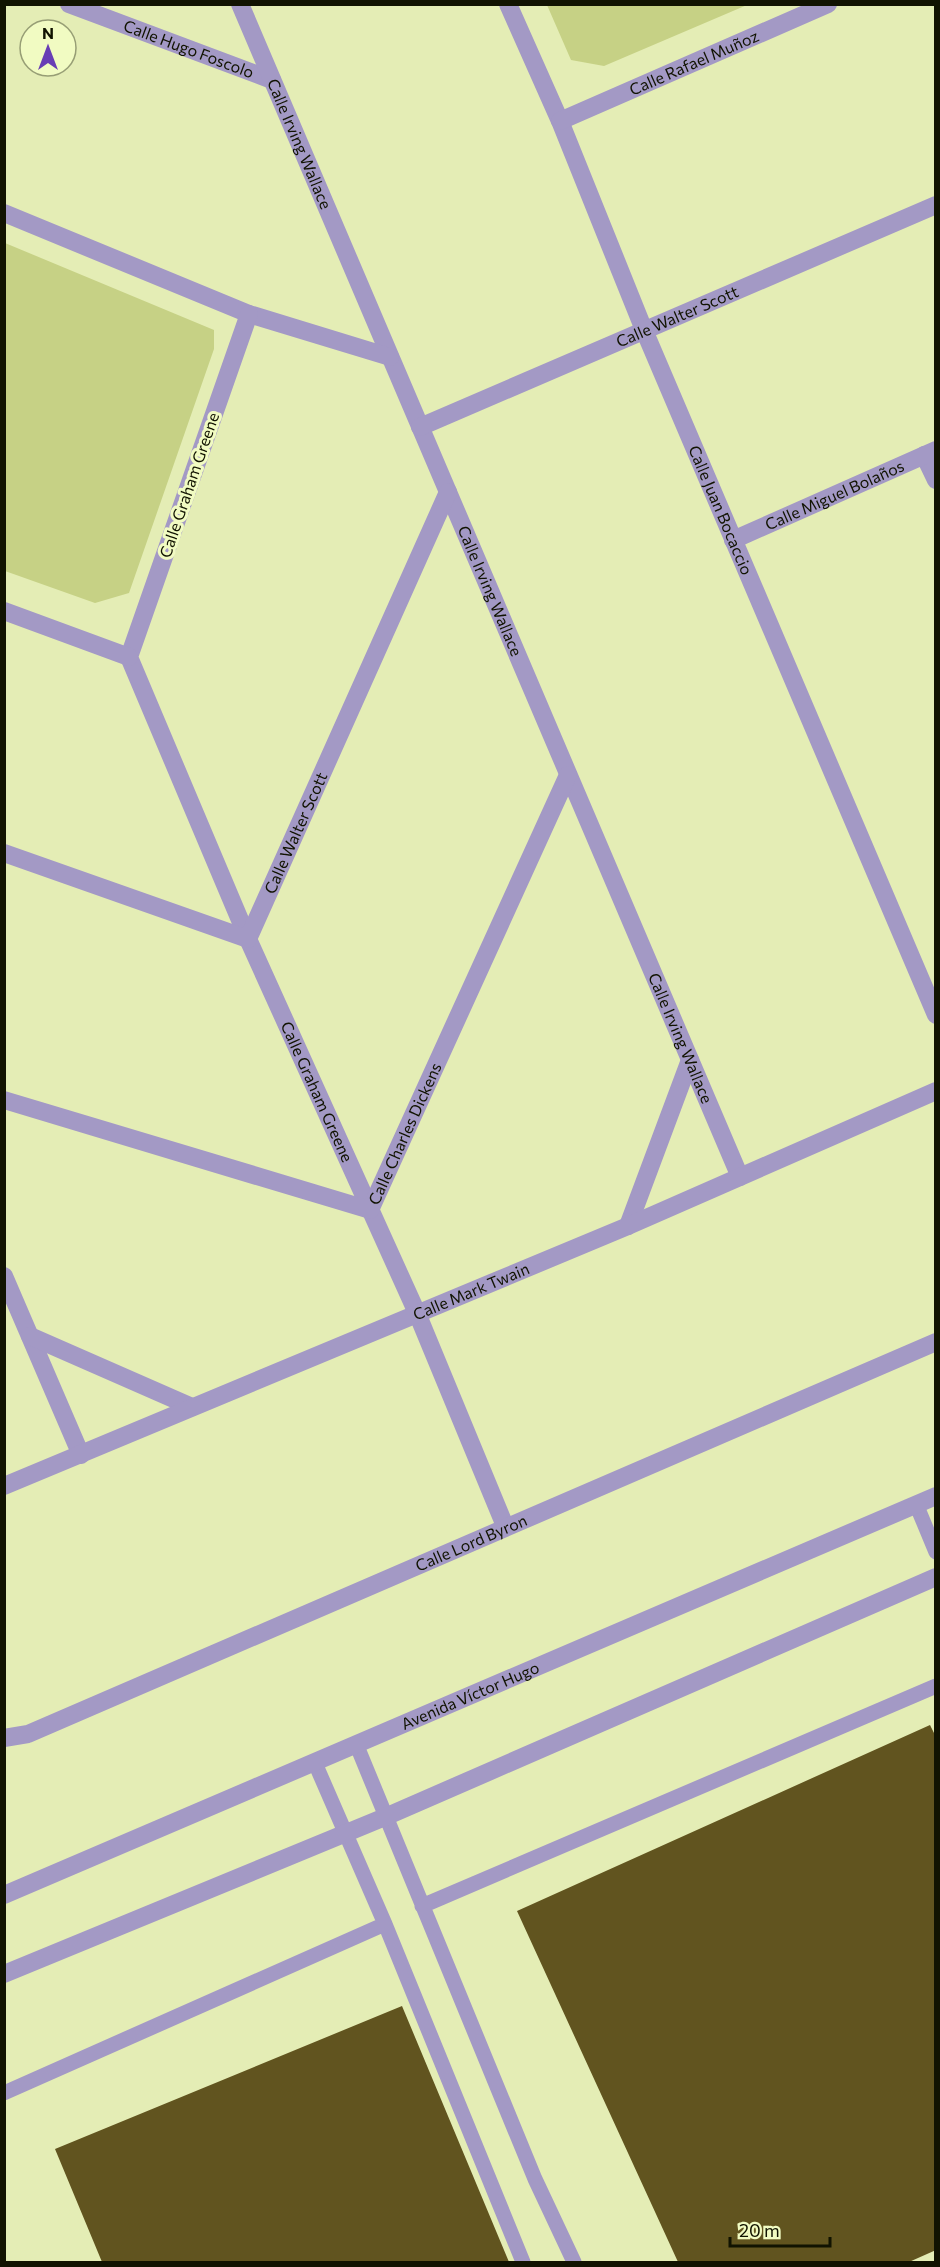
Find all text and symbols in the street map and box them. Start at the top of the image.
street label: Calle Hugo Foscolo [121,15,257,81]
north arrow [18,18,78,78]
text: N [42,23,54,42]
street label: Calle Rafael Muñoz [626,26,761,99]
street label: Calle Irving Wallace [264,76,336,212]
street label: Calle Walter Scott [613,281,741,351]
street label: Calle Graham Greene [155,410,222,560]
street label: Calle Juan Bocaccio [685,442,757,577]
street label: Calle Miguel Bolaños [762,455,907,534]
street label: Calle Irving Wallace [454,523,527,659]
street label: Calle Walter Scott [260,768,331,896]
street label: Calle Irving Wallace [645,970,717,1106]
street label: Calle Graham Greene [277,1018,357,1165]
street label: Calle Charles Dickens [364,1060,445,1207]
street label: Calle Mark Twain [410,1258,532,1324]
street label: Calle Lord Byron [412,1510,530,1575]
street label: Avenida Víctor Hugo [398,1657,542,1733]
scale bar [730,2210,830,2248]
text: 20 m [739,2219,780,2241]

